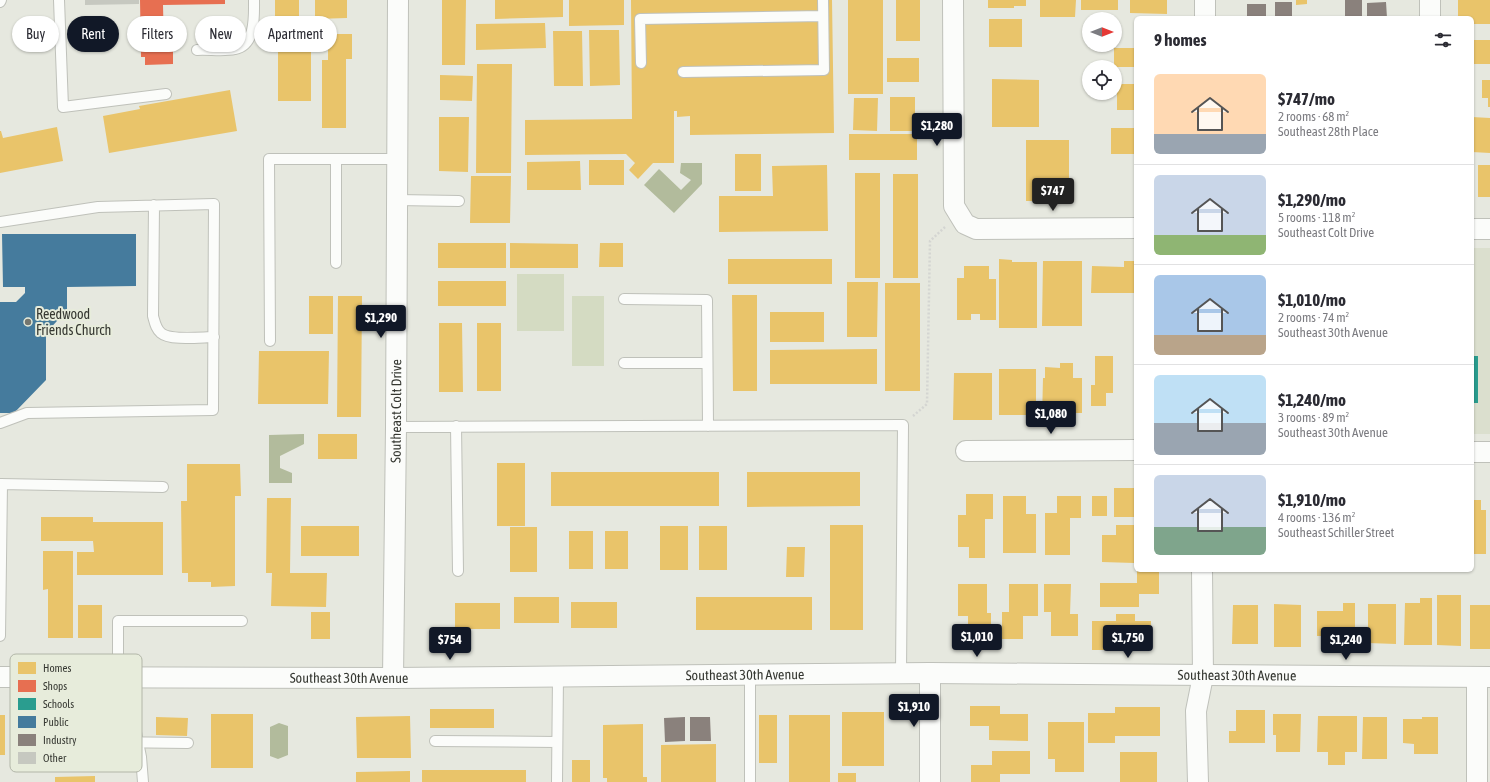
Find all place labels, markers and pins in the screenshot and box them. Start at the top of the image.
pin: $1,280 [904,113,970,147]
pin: $747 [1029,178,1077,212]
pin: $1,290 [348,305,414,339]
place label: Reedwood Friends Church [36,306,111,338]
marker: Reedwood Friends Church [23,317,33,327]
pin: $1,080 [1018,401,1084,435]
pin: $1,010 [944,624,1010,658]
pin: $1,750 [1095,625,1161,659]
pin: $754 [426,627,474,661]
pin: $1,240 [1313,627,1379,661]
pin: $1,910 [881,694,947,728]

